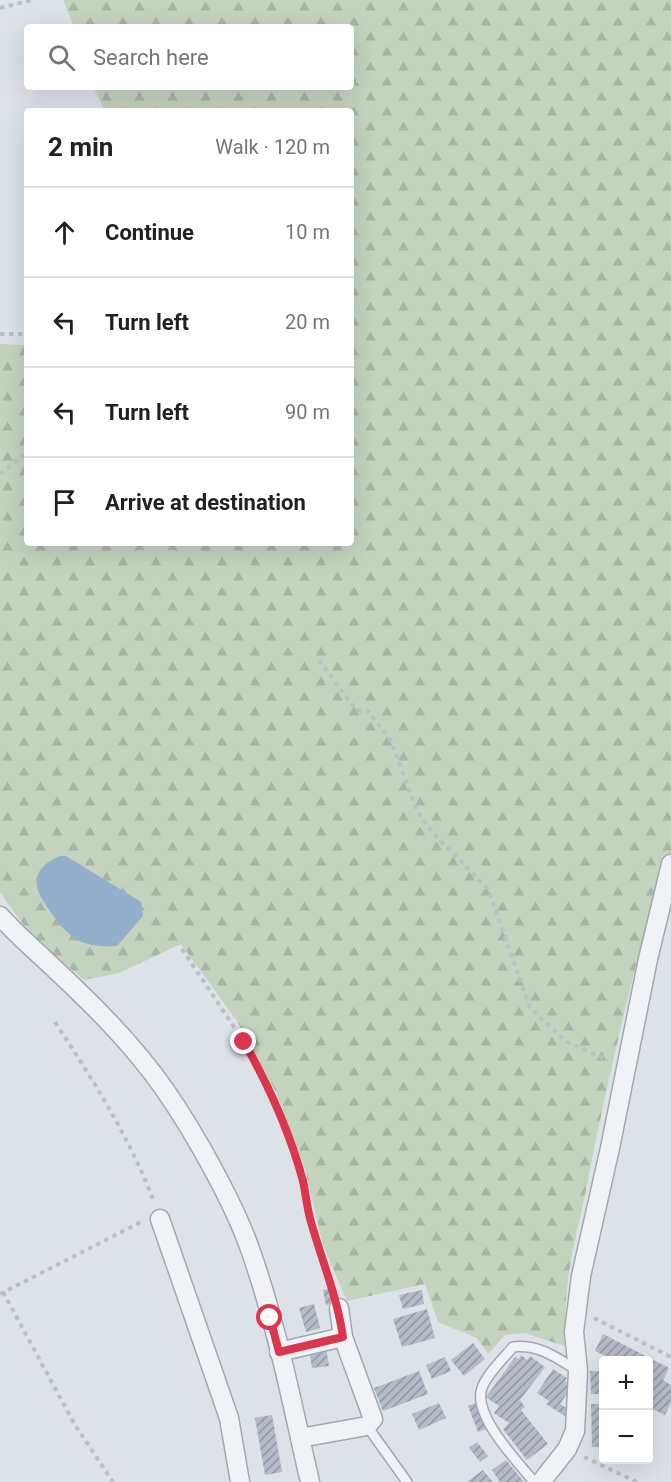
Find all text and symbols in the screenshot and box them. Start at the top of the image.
search box [24,24,354,90]
icon: search [45,41,78,74]
text: Search here [93,45,209,70]
text: 2 min [48,132,113,162]
text: Walk · 120 m [215,135,330,159]
icon: ahead [48,216,81,249]
text: Continue [105,220,194,245]
text: 10 m [285,220,330,244]
icon: left [48,306,81,339]
text: Turn left [105,310,189,335]
text: 20 m [285,310,330,334]
icon: left [48,396,81,429]
text: Turn left [105,400,189,425]
text: 90 m [285,400,330,424]
icon: arrive [48,486,81,519]
text: Arrive at destination [105,490,306,515]
route end [230,1028,256,1054]
route start [256,1304,282,1330]
map controls [599,1356,653,1464]
button: + [599,1356,653,1410]
button: − [599,1410,653,1464]

